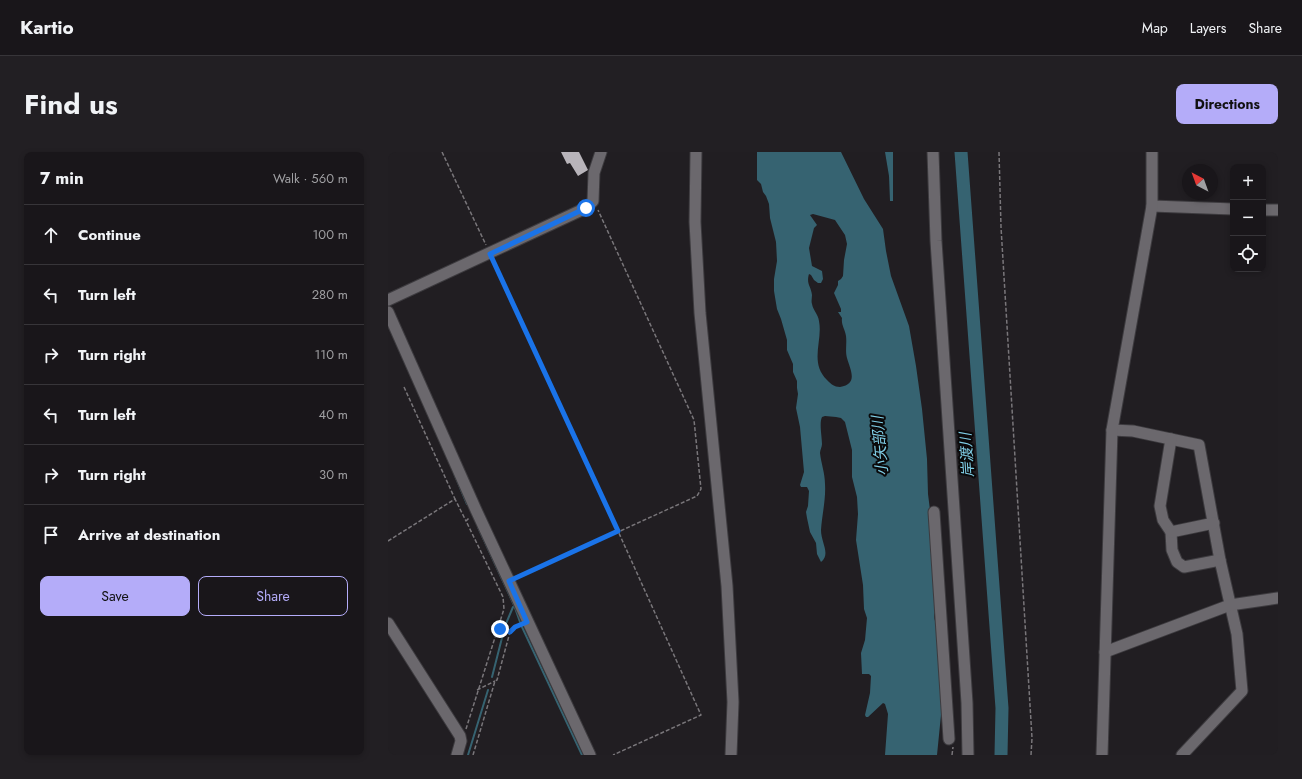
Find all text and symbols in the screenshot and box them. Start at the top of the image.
text: Kartio [20,14,74,41]
text: Map [1142,18,1168,38]
text: Layers [1190,18,1226,38]
text: Share [1248,18,1282,38]
text: Find us [24,84,118,125]
button: Directions [1176,84,1278,124]
north arrow [1182,164,1218,200]
map controls [1230,164,1266,272]
button: + [1230,164,1266,200]
text: 7 min [40,166,84,190]
text: Walk · 560 m [273,169,348,188]
route start [577,199,595,217]
button: − [1230,200,1266,236]
icon: ahead [40,224,62,246]
text: Continue [78,224,141,246]
text: 100 m [313,225,348,244]
button: locate [1230,236,1266,272]
icon: left [40,284,62,306]
text: Turn left [78,284,136,306]
text: 280 m [312,285,348,304]
icon: right [40,344,62,366]
text: Turn right [78,344,146,366]
text: 110 m [314,345,348,364]
icon: left [40,404,62,426]
text: Turn left [78,404,136,426]
text: 40 m [319,405,348,424]
water label: 小矢部川 [866,413,894,477]
water label: 岸渡川 [954,430,980,478]
icon: right [40,464,62,486]
text: Turn right [78,464,146,486]
text: 30 m [319,465,348,484]
icon: arrive [40,524,62,546]
text: Arrive at destination [78,524,220,546]
button: Save [40,576,190,616]
button: Share [198,576,348,616]
route end [491,620,509,638]

